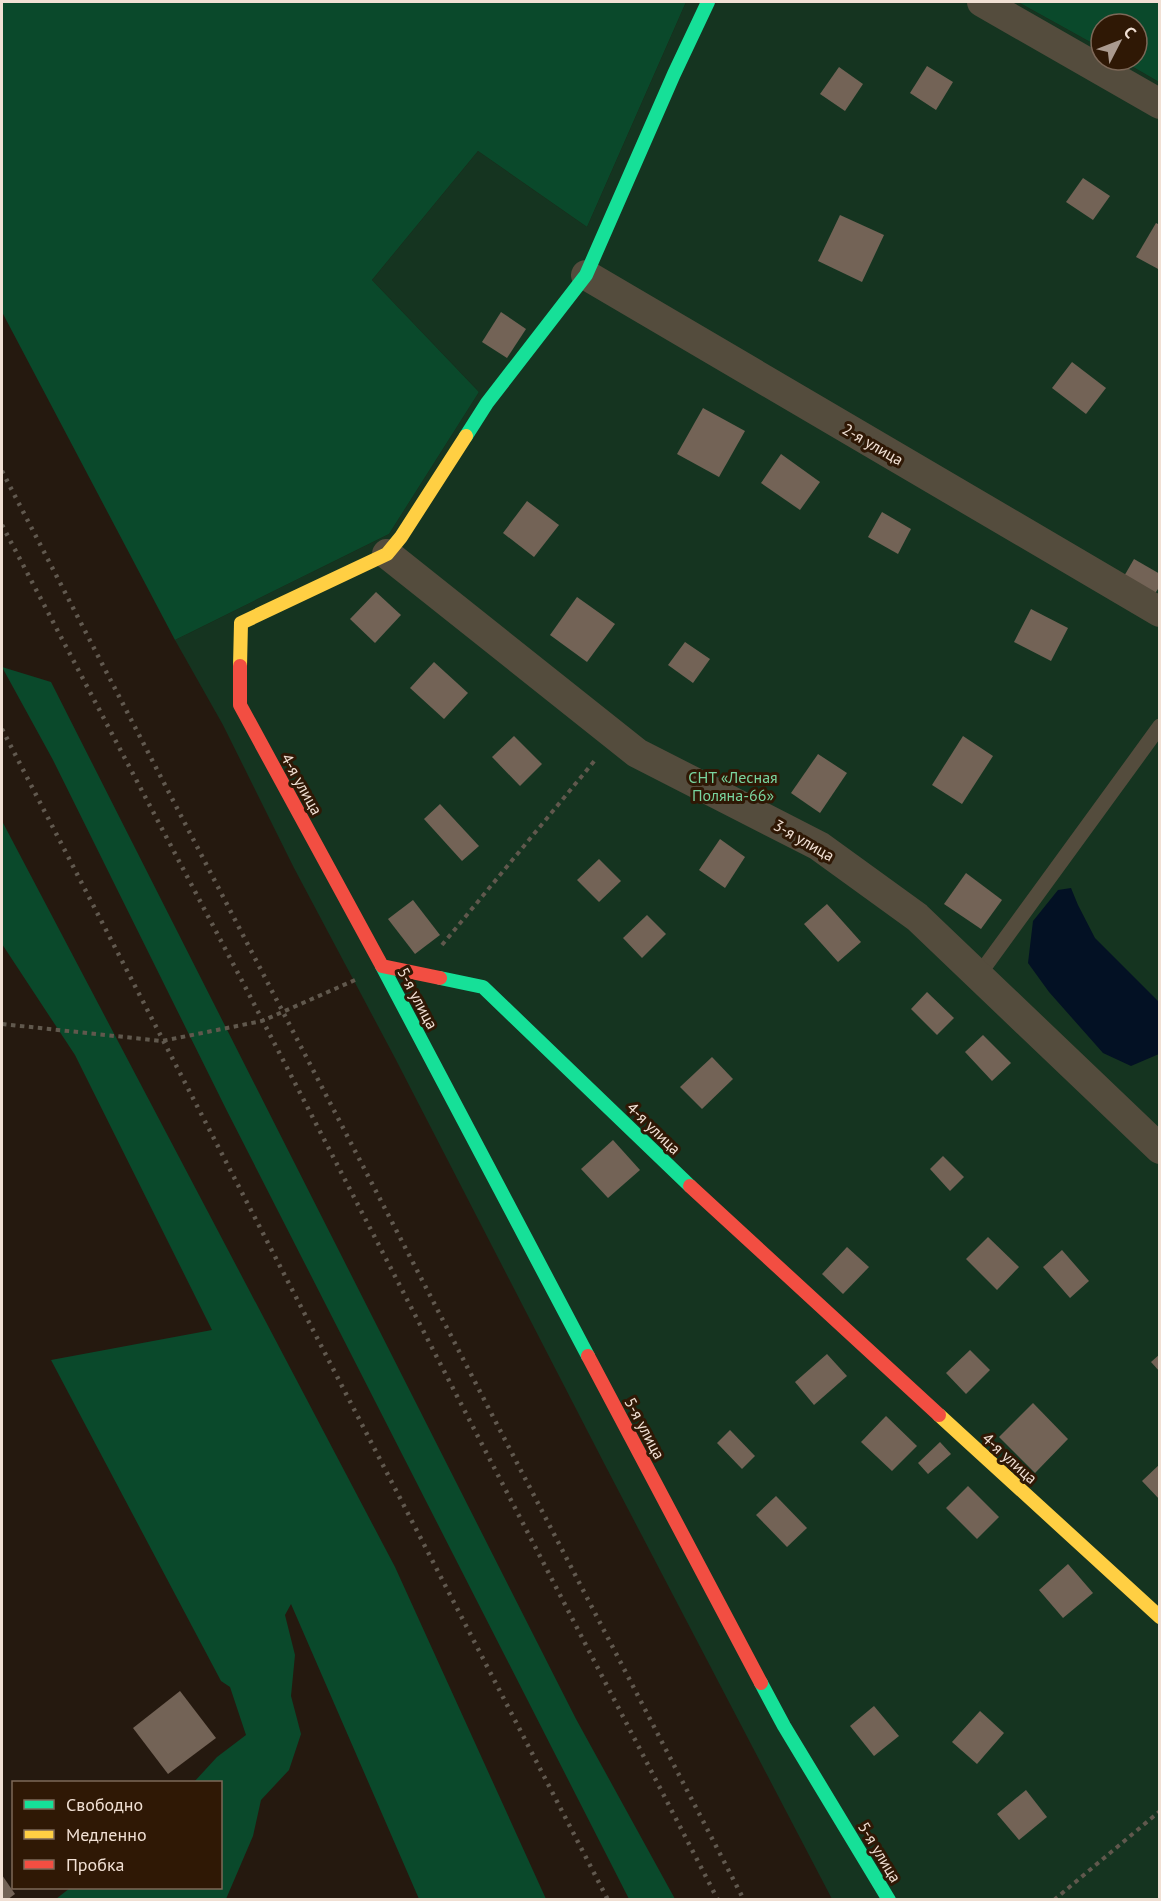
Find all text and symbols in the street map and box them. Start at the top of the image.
north arrow [1089,12,1149,72]
text: С [1120,22,1141,42]
street label: 2-я улица [839,419,907,469]
street label: 4-я улица [277,750,327,818]
park label: СНТ «Лесная Поляна-66» [688,767,778,805]
street label: 3-я улица [770,815,838,865]
street label: 5-я улица [393,964,443,1032]
street label: 4-я улица [623,1098,685,1158]
street label: 5-я улица [620,1394,670,1462]
street label: 4-я улица [978,1428,1042,1488]
legend [12,1781,222,1889]
text: Свободно [66,1793,143,1816]
street label: 5-я улица [854,1818,906,1886]
text: Медленно [66,1823,147,1846]
text: Пробка [66,1853,124,1876]

